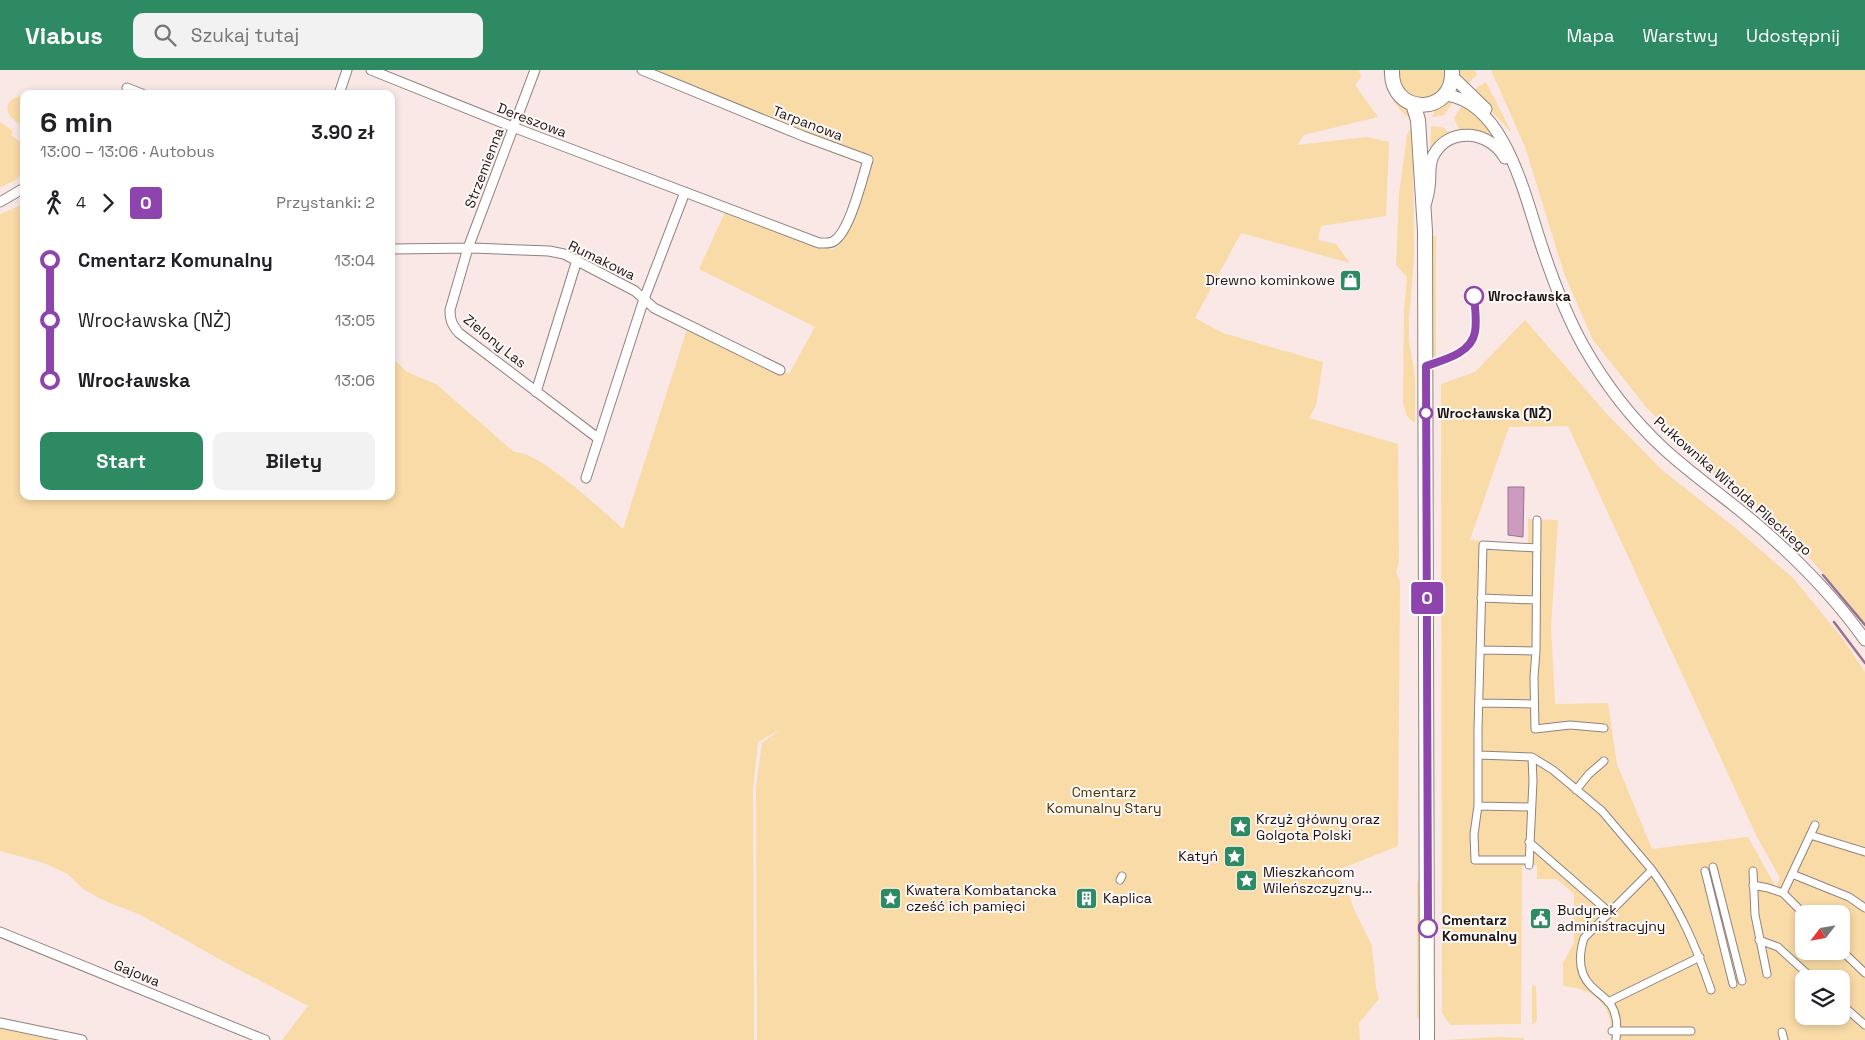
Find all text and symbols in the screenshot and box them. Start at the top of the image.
search box [133,13,483,58]
text: Viabus [25,20,103,51]
icon: search [151,21,179,49]
text: Szukaj tutaj [191,23,299,48]
text: Mapa [1567,24,1614,47]
text: Warstwy [1642,24,1718,47]
text: Udostępnij [1746,24,1840,47]
street label: Dereszowa [495,99,569,141]
street label: Tarpanowa [770,101,846,145]
text: 6 min [40,104,113,140]
text: 3.90 zł [311,120,375,145]
street label: Strzemienna [460,125,508,211]
text: 13:00 – 13:06 · Autobus [40,141,215,162]
icon: walk [40,189,68,217]
icon: forward [94,189,122,217]
text: 0 [140,191,152,214]
text: 4 [76,192,86,213]
text: Przystanki: 2 [276,192,375,213]
street label: Rumakowa [566,236,638,284]
text: Cmentarz Komunalny [78,248,273,273]
text: 13:04 [334,250,375,271]
shop icon: Drewno kominkowe [1339,268,1363,292]
place label: Drewno kominkowe [1206,271,1335,289]
marker: Wrocławska [1464,286,1484,306]
place label: Wrocławska [1488,287,1571,305]
text: Wrocławska (NŻ) [78,308,231,333]
text: 13:05 [335,310,375,331]
street label: Zielony Las [460,310,530,372]
text: Wrocławska [78,368,190,393]
text: 13:06 [335,370,375,391]
place label: Wrocławska (NŻ) [1437,404,1552,422]
marker: Wrocławska (NŻ) [1419,406,1433,420]
street label: Pułkownika Witolda Pileckiego [1650,412,1816,560]
button: Start [40,432,203,490]
button: Bilety [213,432,375,490]
line badge: 0 [1411,582,1443,614]
text: 0 [1421,586,1433,609]
park label: Cmentarz Komunalny Stary [1047,783,1161,817]
place label: Krzyż główny oraz Golgota Polski [1256,810,1380,844]
place icon: Krzyż główny oraz Golgota Polski [1228,815,1252,839]
place icon: Katyń [1222,844,1246,868]
place label: Katyń [1178,847,1218,865]
place label: Mieszkańcom Wileńszczyzny... [1263,863,1372,897]
place icon: Mieszkańcom Wileńszczyzny... [1235,868,1259,892]
place label: Kwatera Kombatancka cześć ich pamięci [906,881,1057,915]
place icon: Kwatera Kombatancka cześć ich pamięci [878,886,902,910]
building icon: Kaplica [1075,886,1099,910]
place label: Kaplica [1103,889,1152,907]
place label: Budynek administracyjny [1557,901,1665,935]
north arrow [1795,905,1850,960]
map controls [1795,905,1850,1025]
public building icon: Budynek administracyjny [1529,906,1553,930]
place label: Cmentarz Komunalny [1442,911,1517,945]
marker: Cmentarz Komunalny [1418,918,1438,938]
street label: Gajowa [111,956,163,990]
button: layers [1795,970,1850,1025]

